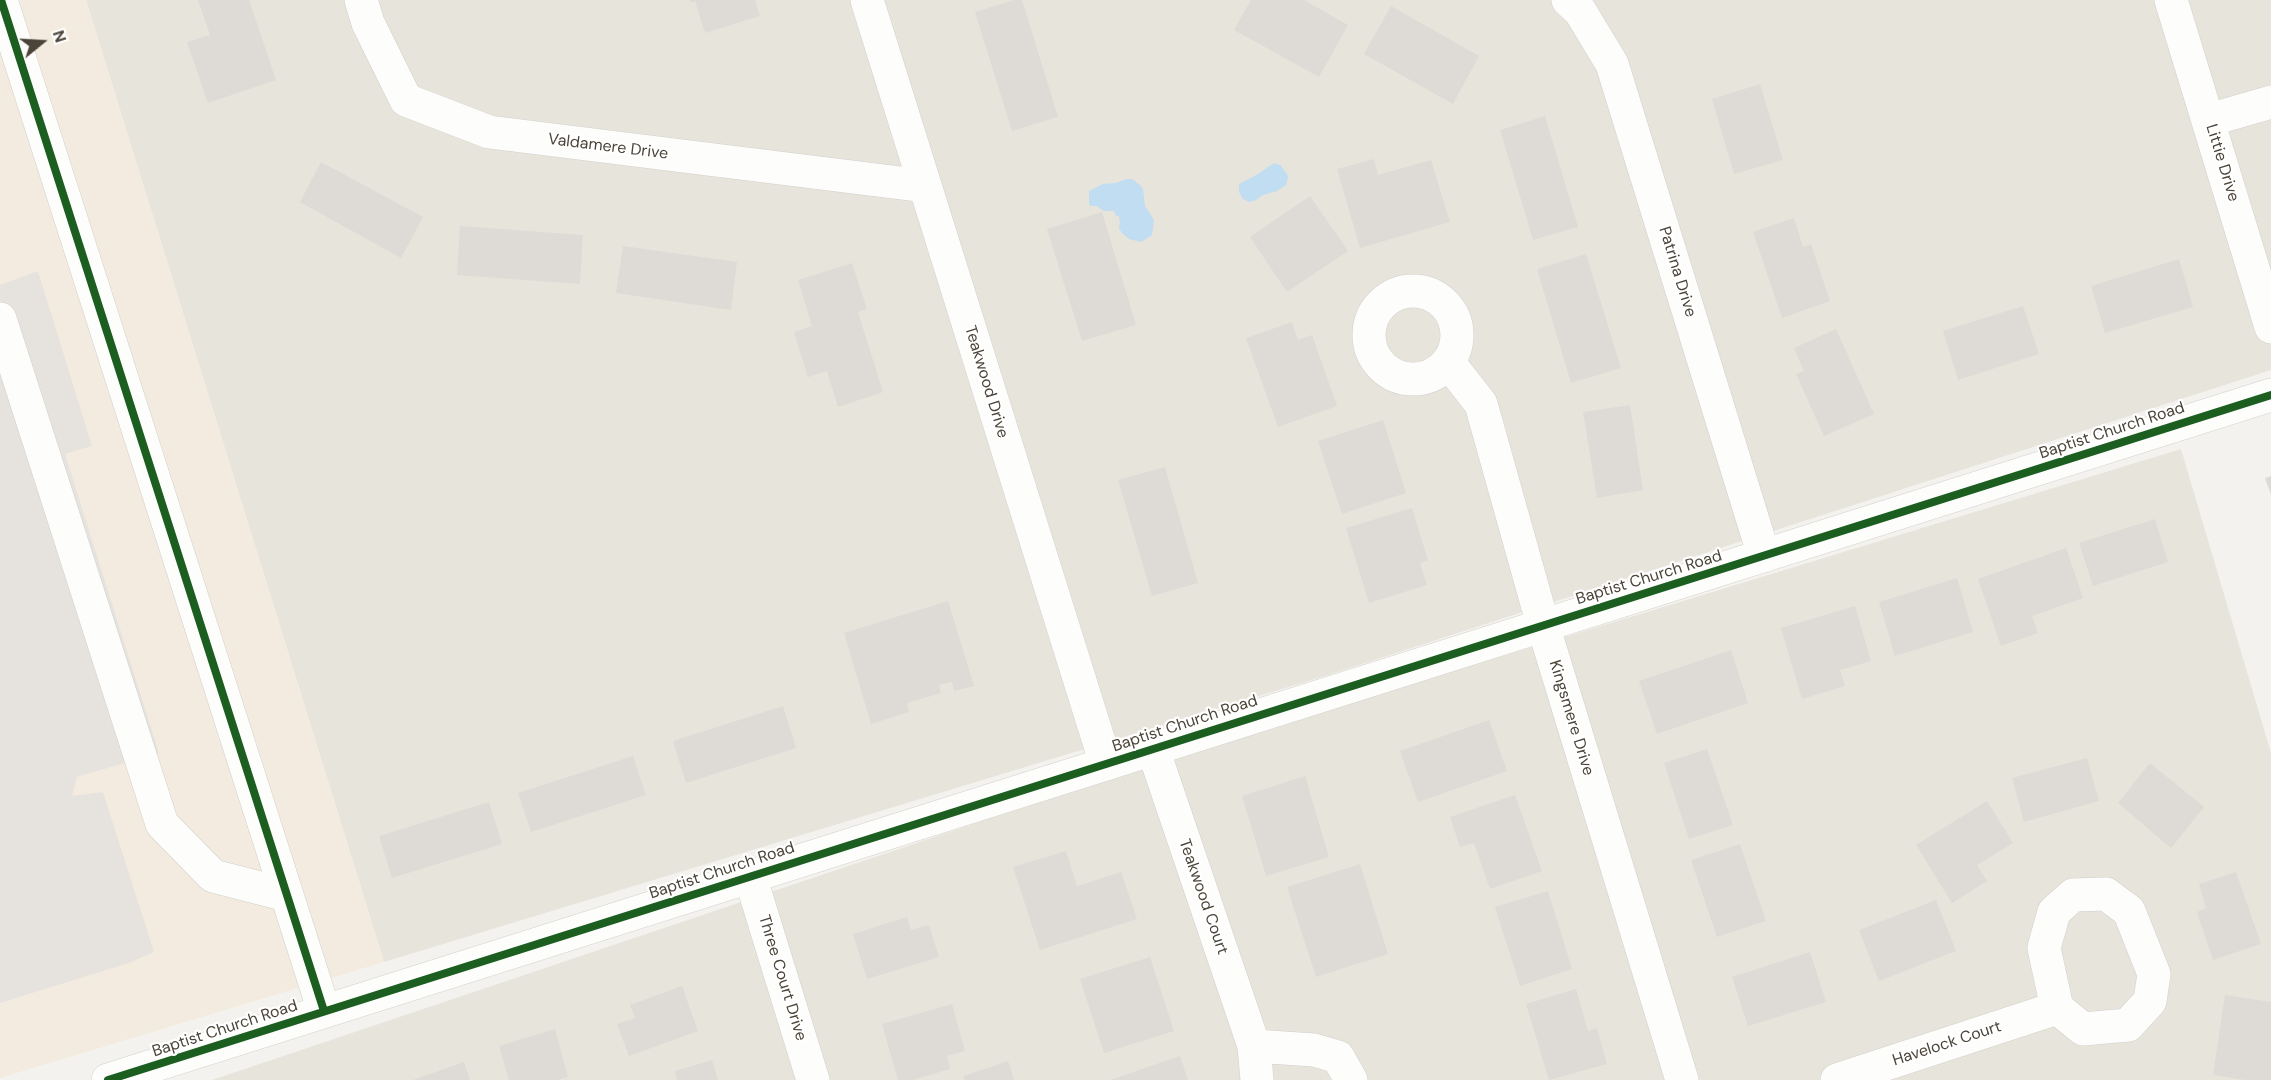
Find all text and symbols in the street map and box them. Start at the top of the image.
north arrow [12,12,72,72]
text: N [48,27,71,45]
street label: Littie Drive [2201,122,2243,204]
street label: Valdamere Drive [547,130,669,164]
street label: Patrina Drive [1654,225,1700,319]
street label: Teakwood Drive [960,324,1012,440]
street label: Baptist Church Road [2037,398,2187,464]
street label: Baptist Church Road [1574,547,1724,609]
street label: Kingsmere Drive [1544,658,1598,778]
street label: Baptist Church Road [1110,691,1260,757]
street label: Teakwood Court [1174,837,1232,957]
street label: Baptist Church Road [647,838,797,904]
street label: Three Court Drive [754,913,810,1043]
street label: Baptist Church Road [150,996,300,1062]
street label: Havelock Court [1890,1017,2004,1071]

